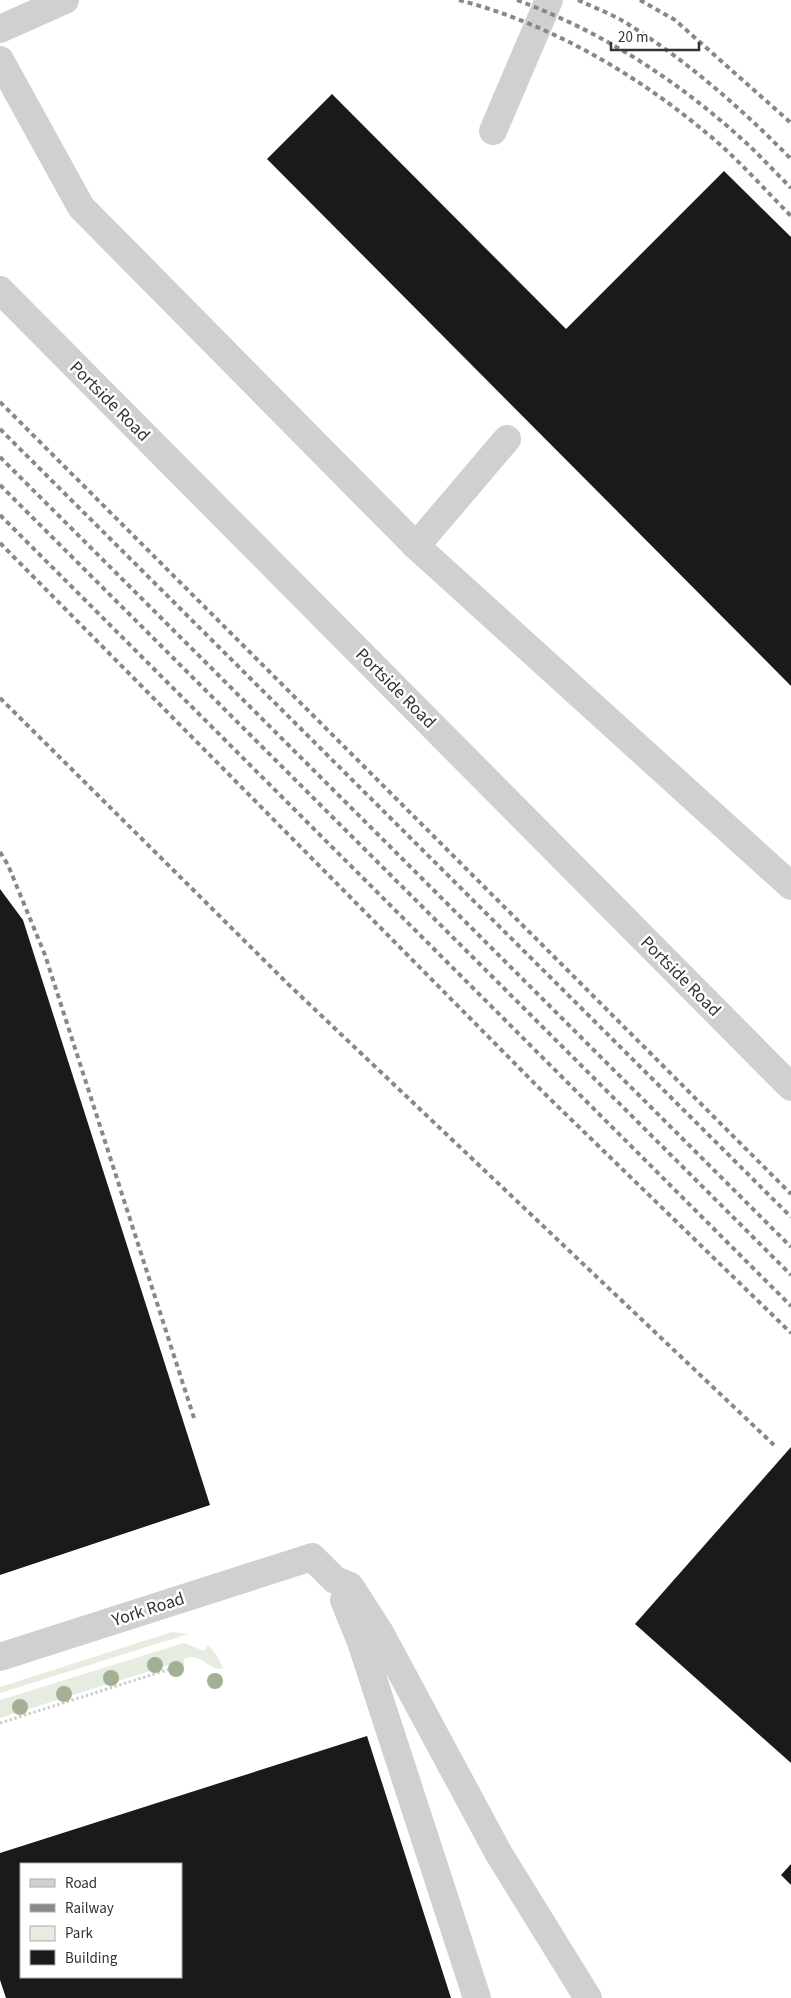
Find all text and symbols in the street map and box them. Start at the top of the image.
scale bar [611,20,698,52]
text: 20 m [618,27,648,48]
street label: Portside Road [64,355,156,447]
street label: Portside Road [350,642,442,734]
street label: Portside Road [635,930,727,1022]
street label: York Road [108,1586,188,1633]
legend [20,1863,182,1978]
text: Road [65,1873,97,1894]
text: Railway [65,1898,114,1919]
text: Park [65,1923,94,1944]
text: Building [65,1948,118,1969]

